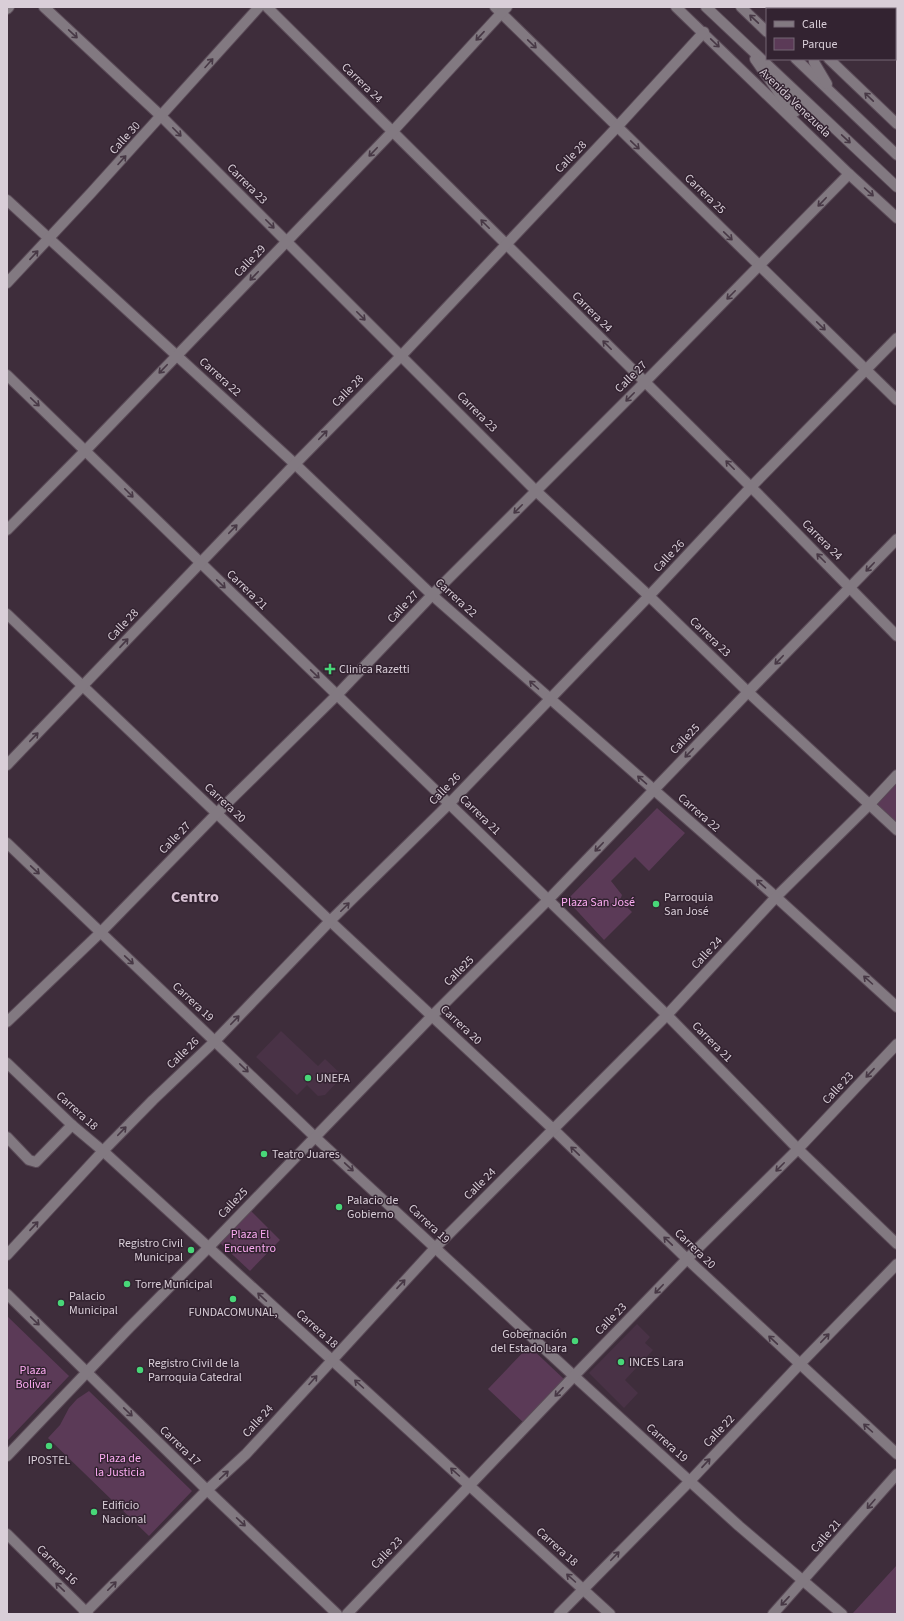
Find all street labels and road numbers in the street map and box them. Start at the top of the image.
street label: Carrera 24 [338,59,386,107]
street label: Avenida Venezuela [755,64,835,142]
street label: Calle 30 [106,118,144,158]
street label: Calle 28 [551,137,591,177]
street label: Carrera 23 [223,160,271,208]
street label: Carrera 25 [681,170,729,218]
street label: Calle 29 [230,241,270,281]
street label: Carrera 24 [568,288,616,336]
street label: Carrera 22 [195,354,245,401]
street label: Calle 27 [611,357,651,397]
street label: Calle 28 [328,371,368,411]
street label: Carrera 23 [453,388,501,436]
street label: Carrera 24 [798,516,846,564]
street label: Calle 26 [649,536,689,576]
street label: Carrera 21 [223,566,271,614]
street label: Carrera 22 [431,575,481,622]
street label: Calle 27 [383,587,423,627]
street label: Calle 28 [103,605,143,645]
street label: Carrera 23 [686,613,734,661]
street label: Calle25 [666,720,704,758]
street label: Calle 26 [425,769,465,809]
street label: Carrera 20 [200,779,250,827]
street label: Carrera 22 [674,790,724,836]
street label: Carrera 21 [456,791,504,839]
street label: Calle 27 [155,818,195,858]
street label: Calle 24 [687,933,727,973]
street label: Calle25 [440,952,478,990]
street label: Carrera 19 [168,978,218,1026]
street label: Carrera 20 [436,1001,486,1049]
street label: Carrera 21 [688,1018,736,1066]
street label: Calle 26 [163,1033,203,1073]
street label: Calle 23 [818,1068,858,1108]
street label: Carrera 18 [52,1088,102,1135]
street label: Calle 24 [460,1164,500,1204]
street label: Calle25 [214,1184,252,1222]
street label: Carrera 19 [404,1200,454,1248]
street label: Carrera 20 [671,1225,719,1273]
street label: Calle 23 [591,1299,631,1339]
street label: Carrera 18 [292,1306,342,1353]
street label: Calle 24 [239,1401,277,1441]
street label: Calle 22 [699,1411,739,1451]
street label: Carrera 19 [642,1420,692,1467]
street label: Carrera 17 [156,1422,204,1470]
street label: Calle 21 [807,1516,845,1556]
street label: Carrera 18 [532,1524,582,1571]
street label: Calle 23 [367,1533,407,1573]
street label: Carrera 16 [33,1541,81,1589]

